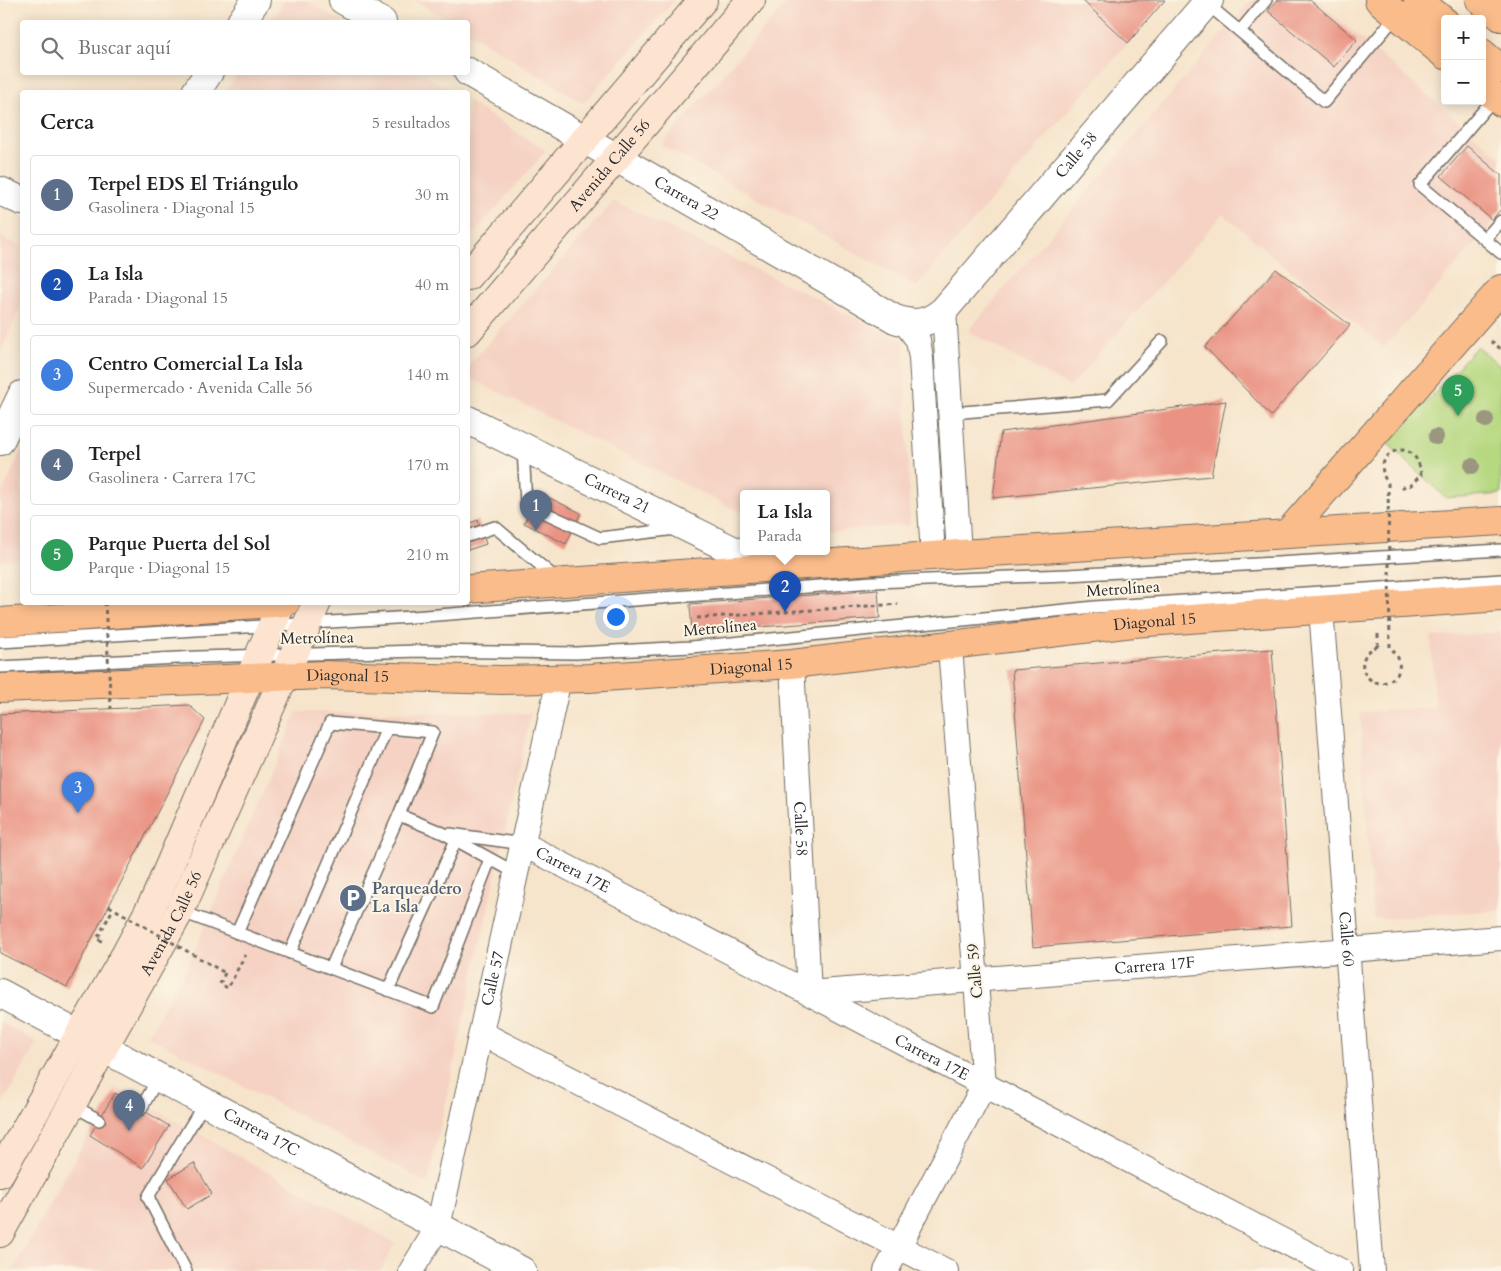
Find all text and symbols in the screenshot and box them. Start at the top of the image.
map controls [1441,15,1486,105]
button: + [1441,15,1486,60]
search box [20,20,470,75]
icon: search [38,34,66,62]
text: Buscar aquí [78,35,171,61]
button: − [1441,60,1486,105]
text: Cerca [40,108,94,137]
text: 5 resultados [372,112,450,134]
street label: Avenida Calle 56 [564,114,656,216]
street label: Calle 58 [1050,127,1103,183]
text: Terpel EDS El Triángulo [88,171,298,197]
street label: Carrera 22 [650,171,723,226]
text: 1 [53,184,61,206]
text: 30 m [415,184,449,206]
text: Gasolinera · Diagonal 15 [88,197,255,219]
text: La Isla [88,261,144,287]
text: 2 [53,274,61,296]
text: 40 m [415,274,449,296]
text: Parada · Diagonal 15 [88,287,228,309]
text: Centro Comercial La Isla [88,351,303,377]
text: 3 [53,364,61,386]
text: 140 m [407,364,449,386]
pin: 5 [1442,375,1474,416]
text: Supermercado · Avenida Calle 56 [88,377,312,399]
text: Terpel [88,441,141,467]
text: 4 [53,454,61,476]
text: 170 m [407,454,449,476]
text: Gasolinera · Carrera 17C [88,467,256,489]
street label: Carrera 21 [580,468,654,519]
pin: 1 [520,490,552,531]
popup [740,490,830,555]
text: La Isla [757,499,813,525]
text: Parada [757,525,802,547]
text: Parque Puerta del Sol [88,531,270,557]
text: 5 [53,544,61,566]
text: 210 m [407,544,449,566]
text: Parque · Diagonal 15 [88,557,230,579]
pin: 2 [769,571,801,612]
street label: Metrolínea [1085,575,1161,603]
your location [603,604,629,630]
street label: Diagonal 15 [1112,608,1197,636]
street label: Metrolínea [682,614,758,642]
street label: Metrolínea [280,626,354,650]
street label: Diagonal 15 [709,653,793,681]
street label: Diagonal 15 [306,664,389,688]
pin: 3 [62,772,94,813]
street label: Calle 58 [788,801,813,857]
street label: Carrera 17E [531,841,614,899]
street label: Avenida Calle 56 [135,867,207,980]
place label: Parqueadero La Isla [372,878,462,918]
parking icon: Parqueadero La Isla [338,883,368,913]
street label: Calle 60 [1333,911,1360,967]
street label: Calle 59 [962,943,988,999]
street label: Calle 57 [476,949,510,1008]
street label: Carrera 17F [1113,951,1196,980]
street label: Carrera 17E [890,1029,973,1086]
pin: 4 [113,1090,145,1131]
street label: Carrera 17C [219,1103,303,1162]

